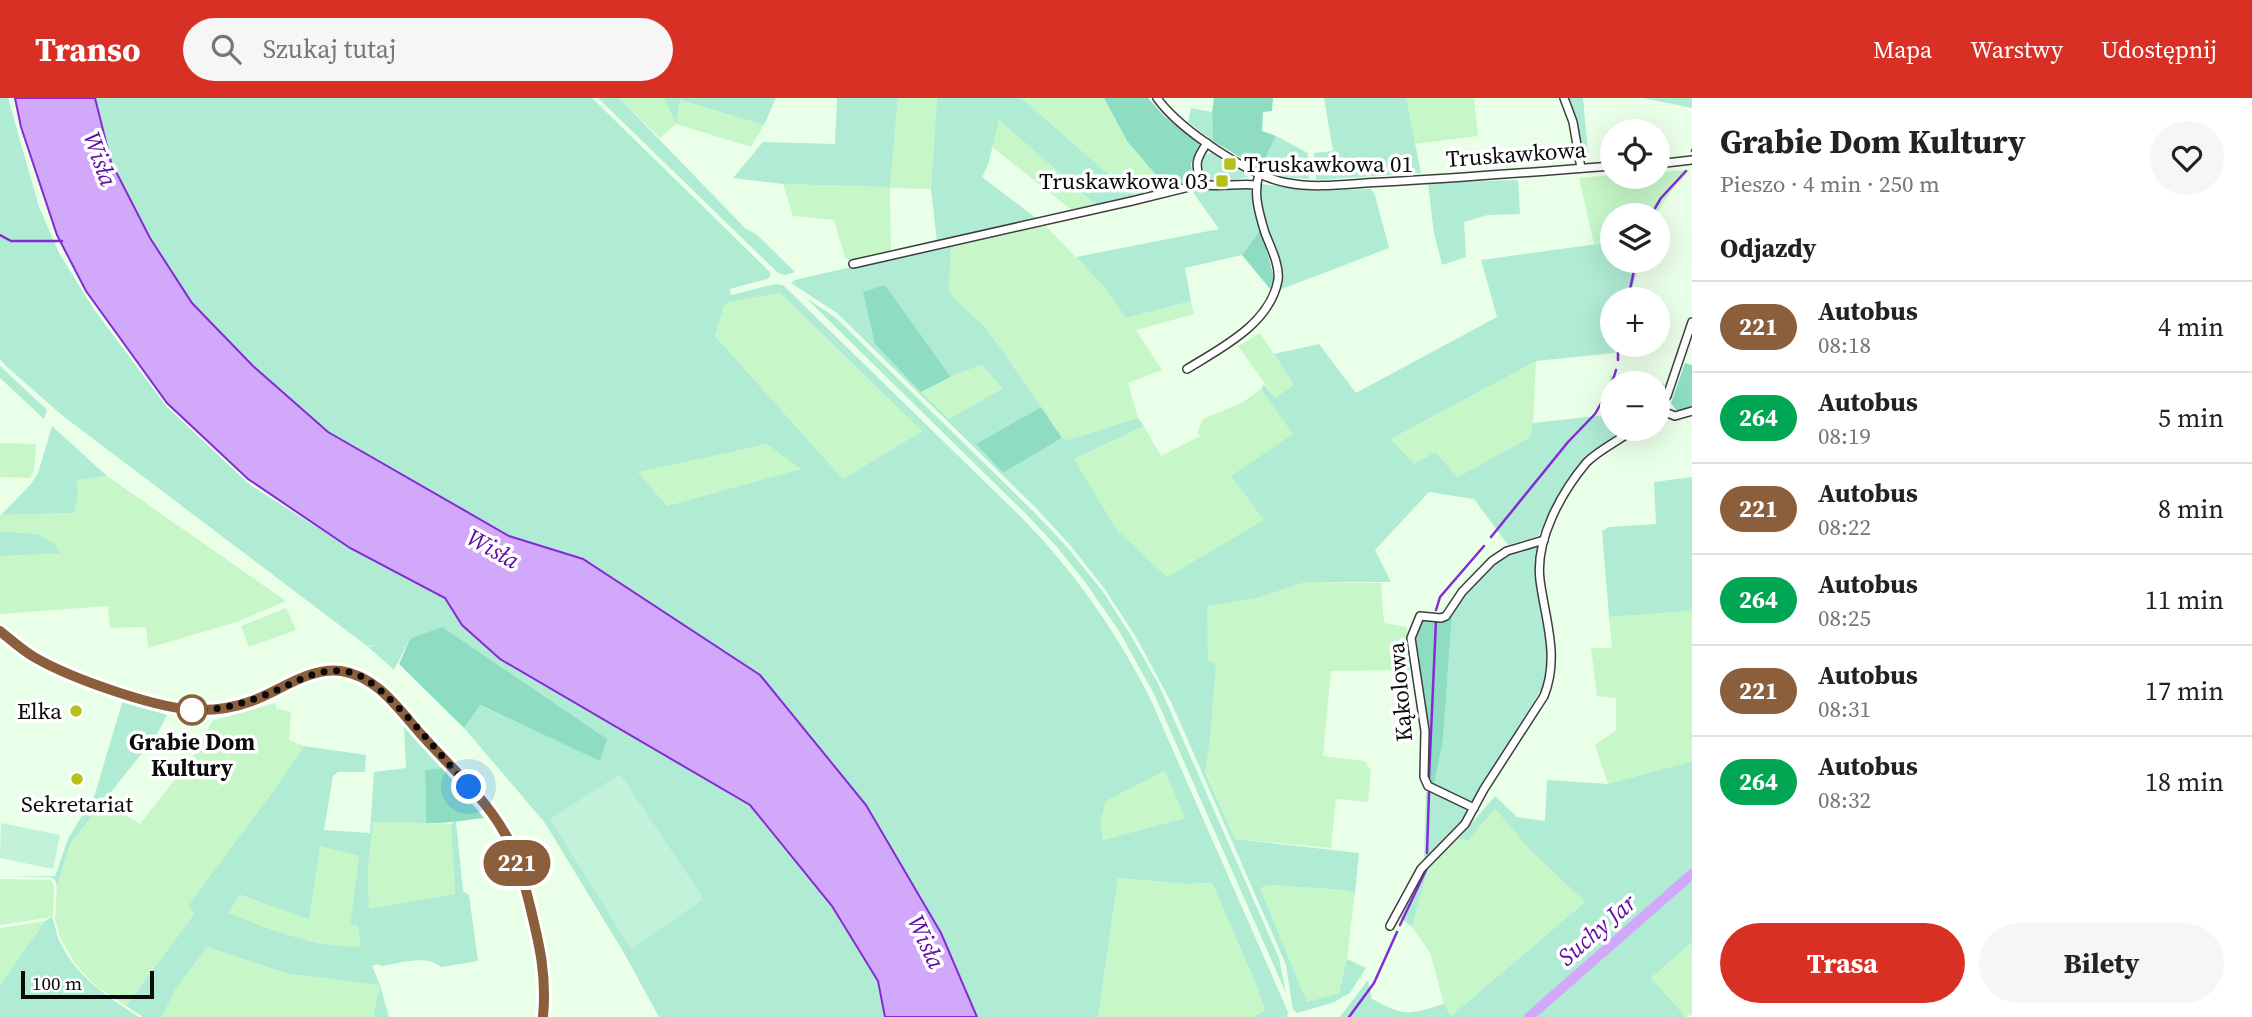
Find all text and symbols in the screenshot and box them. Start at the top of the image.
search box [183,18,673,81]
text: Transo [35,27,141,72]
icon: search [207,30,245,68]
text: Szukaj tutaj [263,31,396,67]
text: Mapa [1873,33,1932,66]
text: Warstwy [1970,33,2063,66]
text: Udostępnij [2101,33,2217,66]
map controls [1600,119,1670,441]
button: locate [1600,119,1670,189]
text: Grabie Dom Kultury [1720,119,2026,164]
button: heart [2150,121,2224,195]
water label: Wisła [75,127,126,191]
street label: Truskawkowa [1445,133,1588,175]
place label: Truskawkowa 01 [1244,148,1413,180]
marker: Truskawkowa 01 [1222,156,1238,172]
place label: Truskawkowa 03 [1039,165,1208,197]
text: Pieszo · 4 min · 250 m [1720,168,1940,200]
marker: Truskawkowa 03 [1214,173,1230,189]
button: layers [1600,203,1670,273]
text: Odjazdy [1720,230,1816,266]
button: + [1600,287,1670,357]
text: Autobus [1818,293,1918,329]
text: 4 min [2158,309,2224,345]
text: 221 [1739,310,1778,343]
text: 08:18 [1818,329,1871,361]
button: − [1600,371,1670,441]
text: Autobus [1818,384,1918,420]
text: 5 min [2158,400,2224,436]
text: 264 [1739,401,1778,434]
text: 08:19 [1818,420,1871,452]
text: Autobus [1818,475,1918,511]
text: 8 min [2158,491,2224,527]
text: 221 [1739,492,1778,525]
text: 08:22 [1818,511,1871,543]
water label: Wisła [461,521,526,577]
text: Autobus [1818,566,1918,602]
text: 11 min [2145,582,2224,618]
text: 264 [1739,583,1778,616]
text: 08:25 [1818,602,1871,634]
street label: Kąkolowa [1380,641,1420,743]
text: Autobus [1818,657,1918,693]
text: 17 min [2145,673,2224,709]
text: 221 [1739,674,1778,707]
text: 08:31 [1818,693,1871,725]
place label: Elka [17,695,62,727]
marker: Grabie Dom Kultury [177,695,207,725]
marker: Elka [68,703,84,719]
place label: Grabie Dom Kultury [129,726,255,784]
text: Autobus [1818,748,1918,784]
text: 18 min [2145,764,2224,800]
text: 264 [1739,765,1778,798]
your location [451,769,486,804]
marker: Sekretariat [69,771,85,787]
text: 08:32 [1818,784,1871,816]
place label: Sekretariat [21,788,133,820]
line badge: 221 [477,840,557,886]
text: 221 [497,846,537,879]
water label: Suchy Jar [1550,885,1644,973]
water label: Wisła [900,909,953,975]
button: Trasa [1720,923,1965,1003]
button: Bilety [1979,923,2224,1003]
scale bar [21,968,154,1000]
text: 100 m [32,970,82,996]

